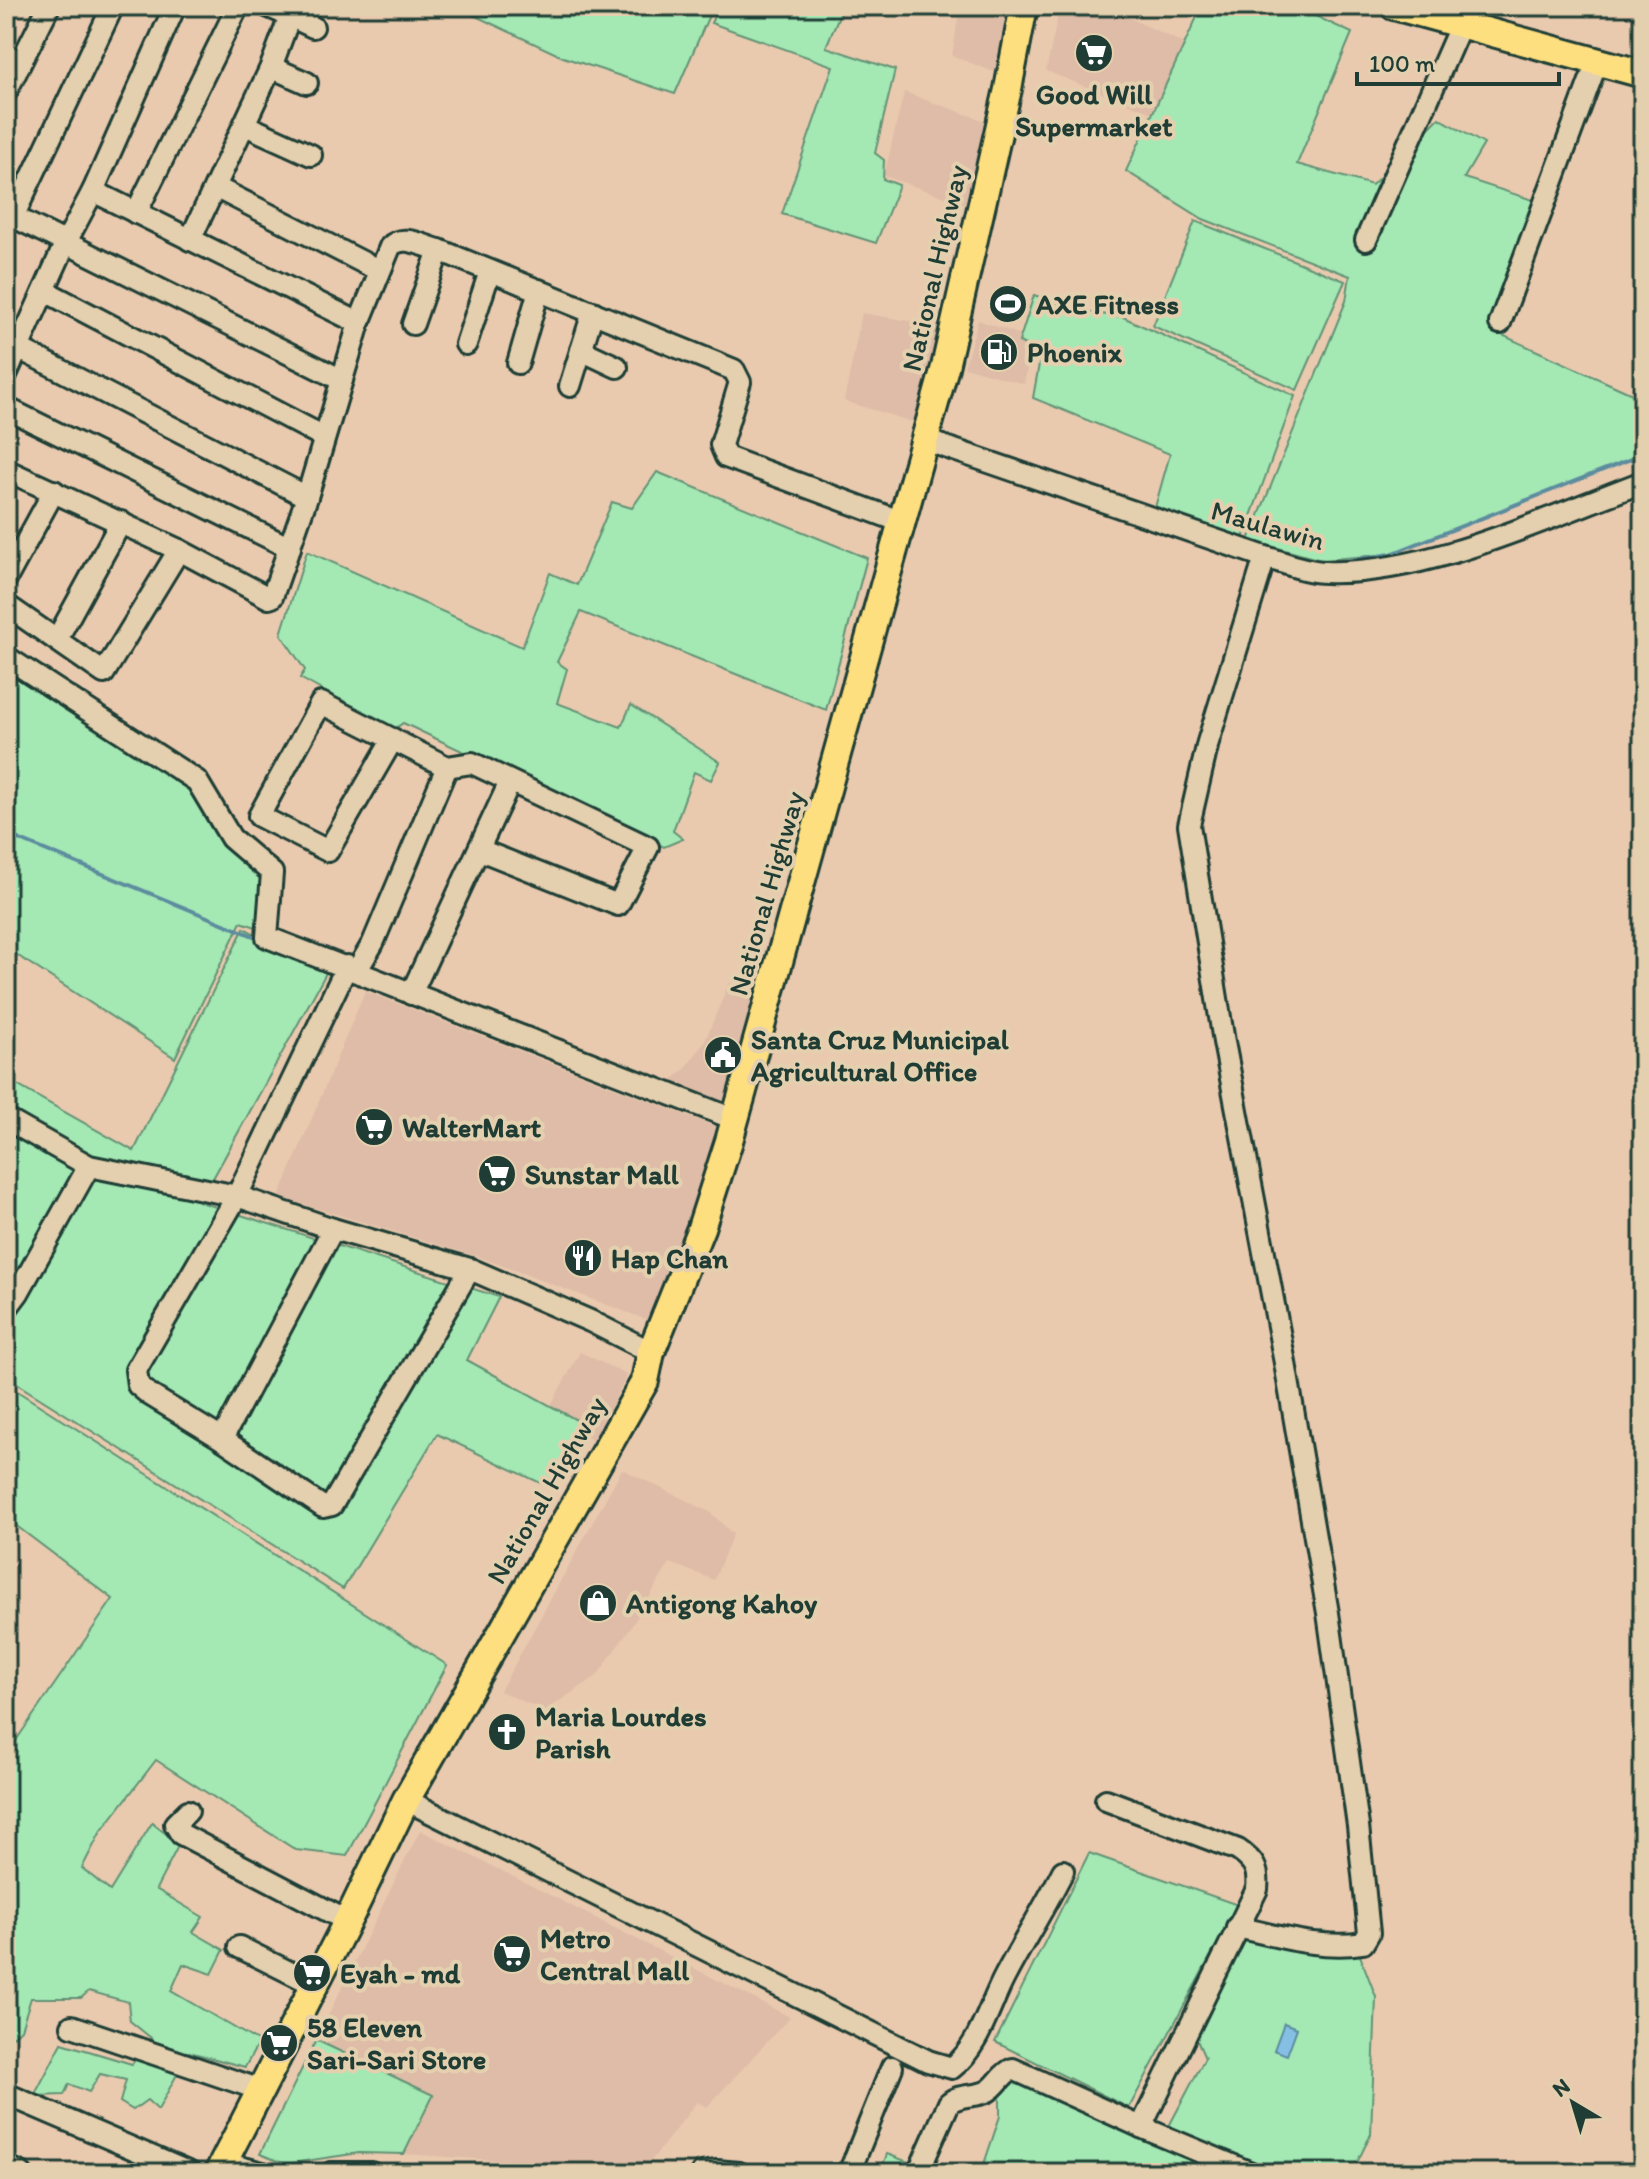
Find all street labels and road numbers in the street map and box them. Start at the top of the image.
street label: National Highway [894,161,974,375]
street label: Maulawin [1207,493,1329,557]
street label: National Highway [721,787,811,999]
street label: National Highway [479,1390,613,1590]

